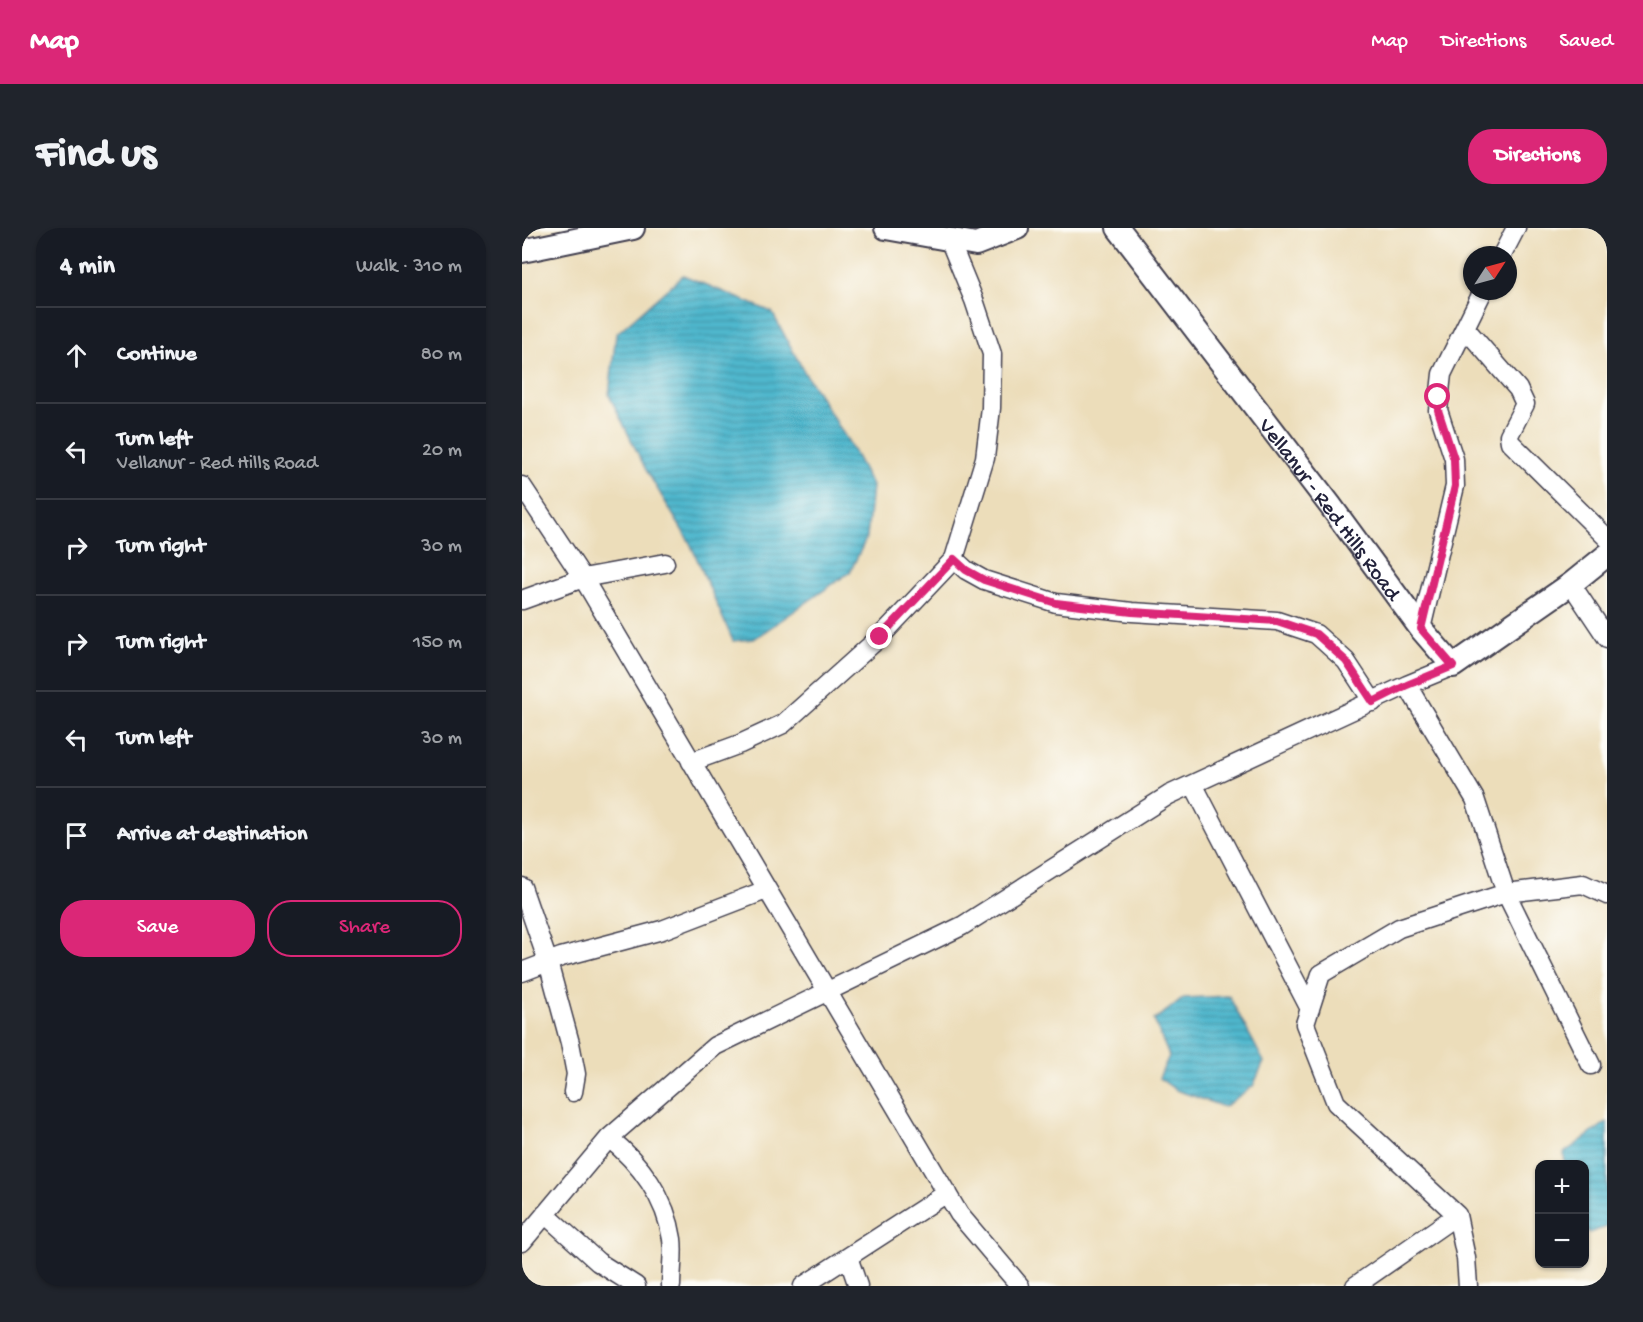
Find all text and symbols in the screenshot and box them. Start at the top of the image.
text: Map [30,26,79,59]
text: Map [1371,30,1408,55]
text: Directions [1441,30,1526,55]
text: Saved [1559,30,1613,55]
button: Directions [1468,129,1607,184]
text: Find us [36,132,156,181]
north arrow [1463,246,1517,300]
text: 4 min [60,252,115,283]
text: Walk · 310 m [356,256,462,279]
icon: ahead [60,339,93,372]
text: Continue [117,342,197,368]
text: 80 m [421,344,462,367]
route start [1424,383,1450,409]
street label: Vellanur - Red Hills Road [1251,414,1406,608]
text: Turn left [117,427,191,453]
icon: left [60,435,93,468]
text: 20 m [422,440,462,463]
text: Vellanur - Red Hills Road [117,453,318,476]
icon: right [60,531,93,564]
text: Turn right [117,534,205,560]
text: 30 m [421,536,462,559]
route end [866,623,892,649]
icon: right [60,627,93,660]
text: Turn right [117,630,205,656]
text: 150 m [413,632,462,655]
icon: left [60,723,93,756]
text: Turn left [117,726,191,752]
text: 30 m [421,728,462,751]
icon: arrive [60,819,93,852]
text: Arrive at destination [117,822,307,848]
button: Save [60,900,255,957]
button: Share [267,900,462,957]
map controls [1535,1160,1589,1268]
button: + [1535,1160,1589,1214]
button: − [1535,1214,1589,1268]

